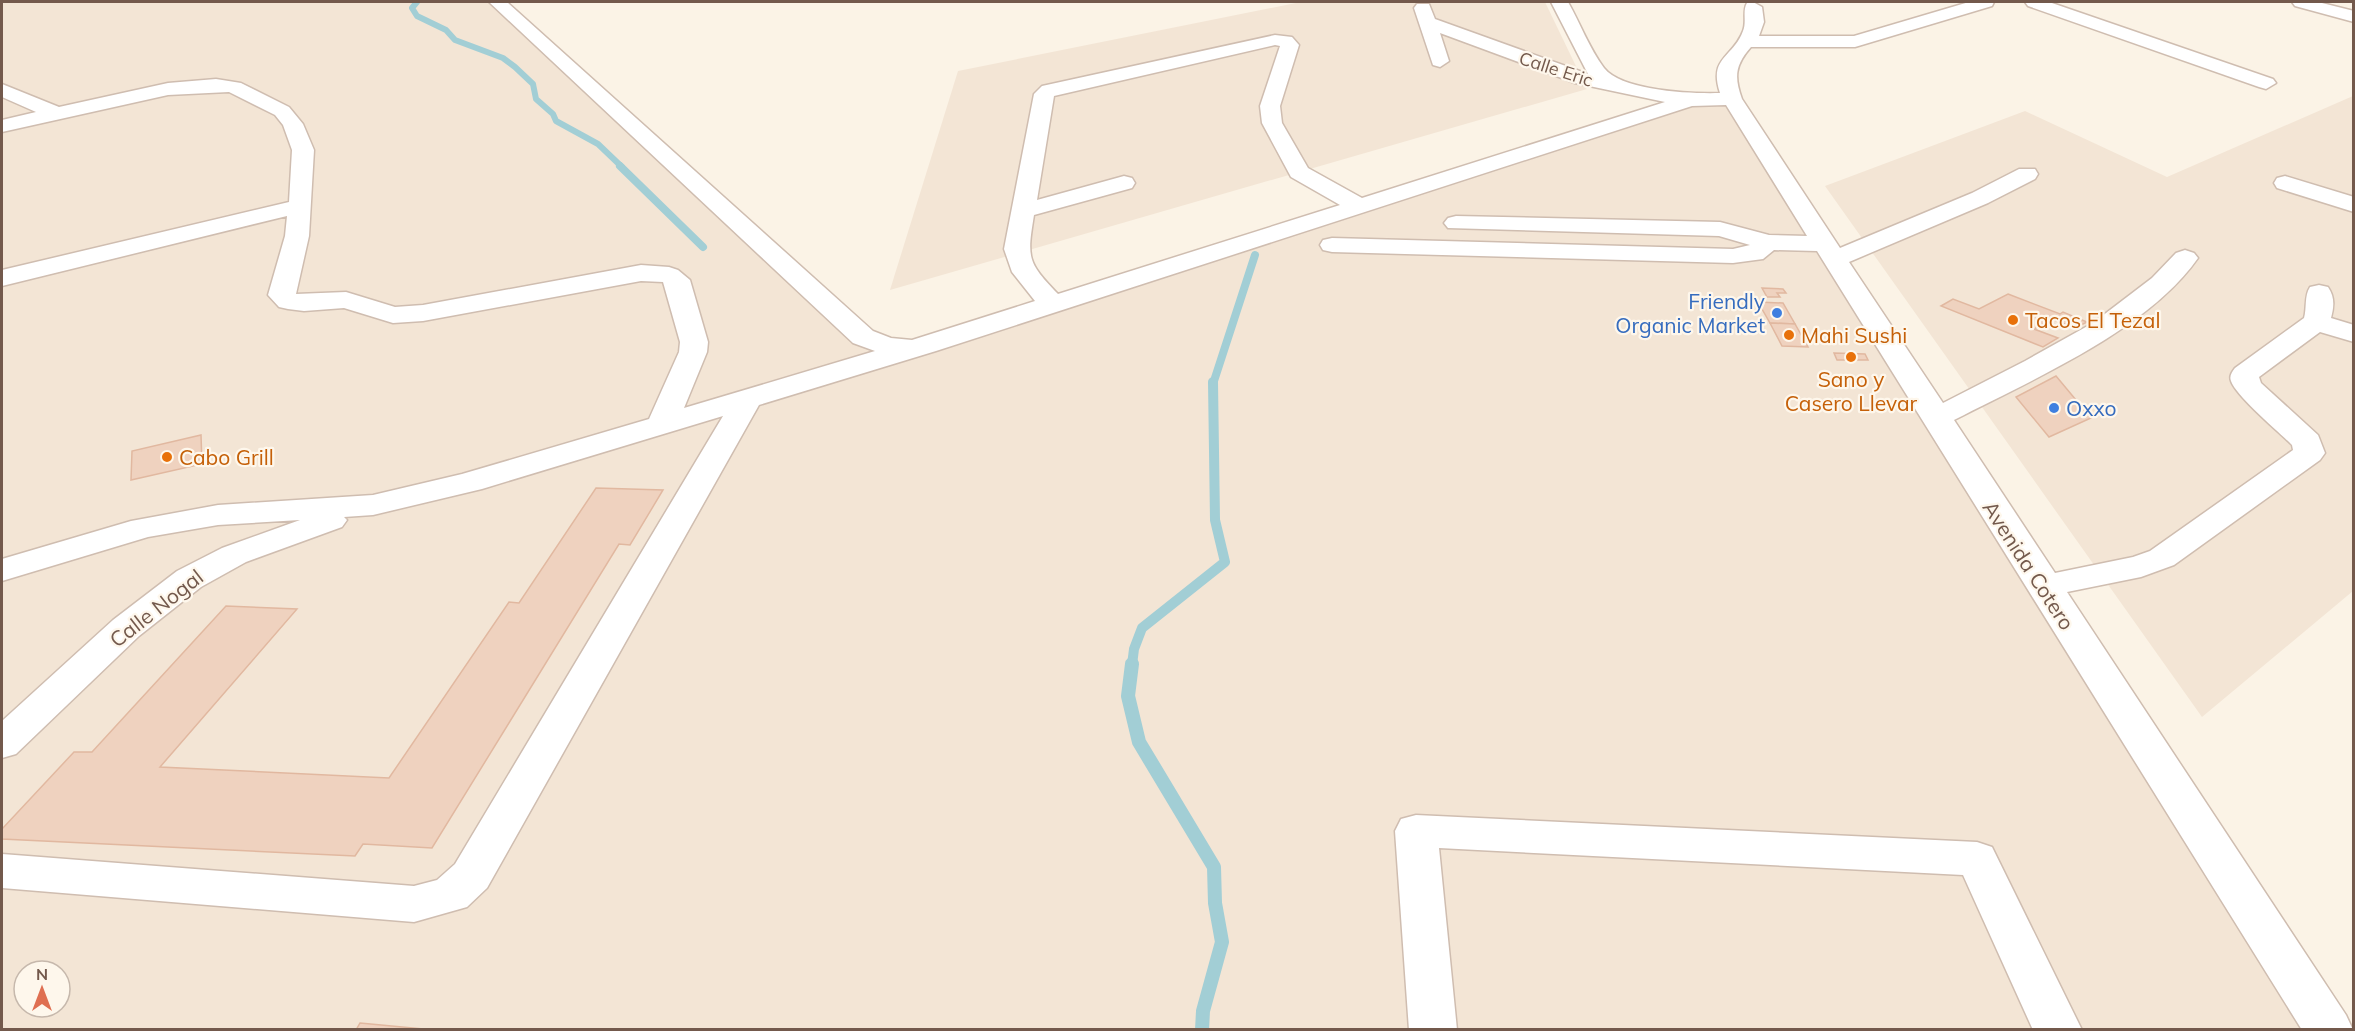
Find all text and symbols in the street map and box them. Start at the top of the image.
street label: Calle Eric [1516,46,1596,92]
place label: Friendly Organic Market [1615,288,1765,338]
marker: Friendly Organic Market [1770,306,1784,320]
place label: Tacos El Tezal [2025,307,2160,333]
marker: Tacos El Tezal [2006,313,2020,327]
place label: Mahi Sushi [1801,322,1907,348]
marker: Mahi Sushi [1782,328,1796,342]
marker: Sano y Casero Llevar [1844,350,1858,364]
place label: Sano y Casero Llevar [1785,366,1918,416]
place label: Oxxo [2066,395,2116,421]
marker: Oxxo [2047,401,2061,415]
place label: Cabo Grill [179,444,274,470]
marker: Cabo Grill [160,450,174,464]
street label: Avenida Cotero [1978,495,2080,635]
street label: Calle Nogal [104,563,208,653]
north arrow [12,959,72,1019]
text: N [36,964,48,984]

